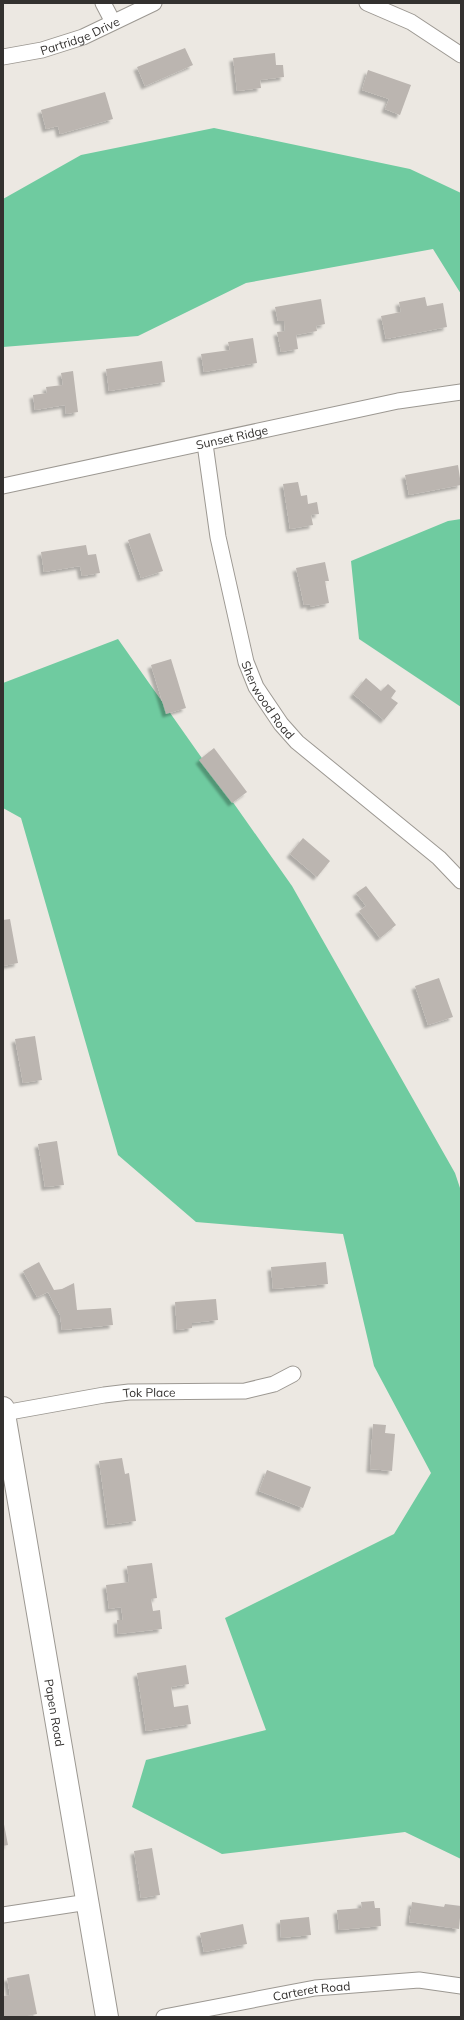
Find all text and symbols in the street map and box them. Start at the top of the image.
street label: Partridge Drive [38,13,122,58]
street label: Sunset Ridge [194,422,269,452]
street label: Sherwood Road [239,658,298,742]
street label: Tok Place [122,1384,176,1400]
street label: Papen Road [42,1678,68,1747]
street label: Carteret Road [272,1978,351,2003]

